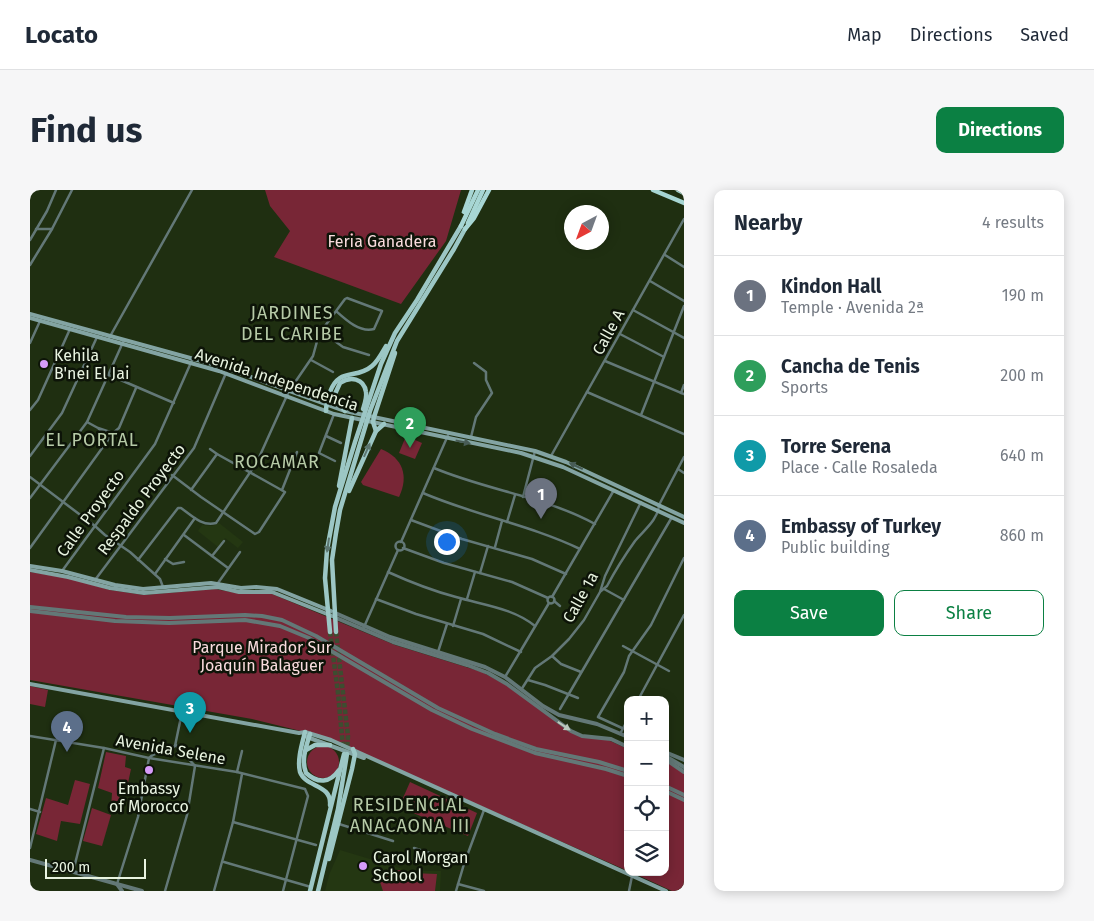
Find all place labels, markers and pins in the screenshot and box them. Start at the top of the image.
place label: Kehila B'nei El Jai [54,346,129,383]
marker: Kehila B'nei El Jai [38,358,50,370]
pin: 2 [394,407,426,448]
pin: 1 [525,478,557,519]
pin: 3 [174,692,206,733]
pin: 4 [51,711,83,752]
marker: Embassy of Morocco [143,764,155,776]
place label: Embassy of Morocco [109,779,189,816]
place label: Carol Morgan School [373,848,468,885]
marker: Carol Morgan School [357,860,369,872]

